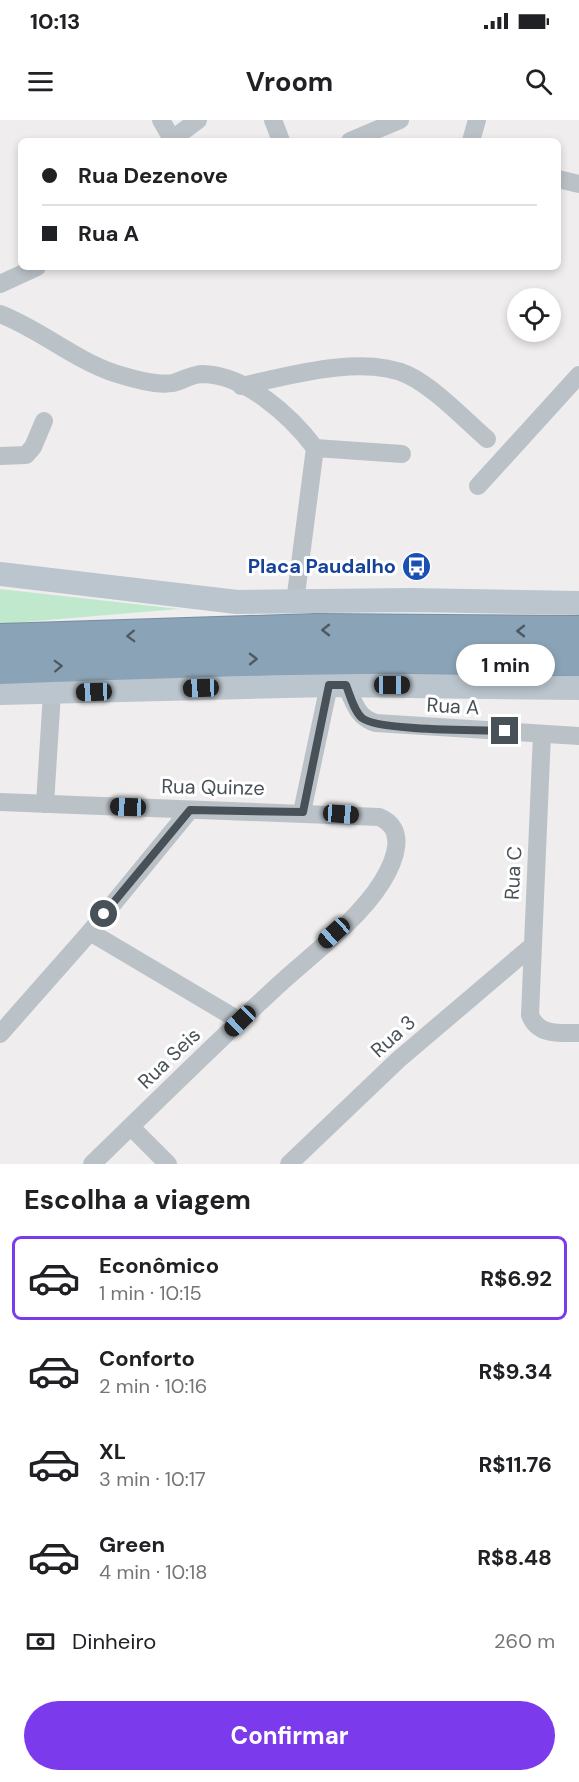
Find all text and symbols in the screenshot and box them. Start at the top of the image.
text: 10:13 [30,7,80,36]
text: Vroom [246,64,333,99]
icon: menu [24,65,57,98]
icon: search [522,65,555,98]
text: Rua Dezenove [78,161,228,190]
text: Rua A [78,219,139,248]
map controls [507,288,561,342]
button: locate [507,288,561,342]
bus stop icon: Placa Paudalho [401,550,433,582]
place label: Placa Paudalho [248,553,396,579]
one-way arrow [321,624,330,636]
one-way arrow [516,625,525,637]
one-way arrow [126,630,135,643]
callout: 1 min [456,644,554,686]
text: 1 min [481,652,530,678]
one-way arrow [249,653,258,665]
one-way arrow [54,660,63,672]
car [374,676,410,694]
car [183,678,219,698]
car [76,682,112,702]
street label: Rua A [426,692,480,720]
route end [491,717,518,744]
street label: Rua Quinze [161,773,265,801]
car [110,797,146,817]
car [322,804,360,824]
street label: Rua C [499,845,527,901]
route start [90,900,117,927]
car [315,914,353,952]
car [221,1002,259,1040]
street label: Rua 3 [365,1009,421,1063]
street label: Rua Seis [132,1022,206,1094]
text: Escolha a viagem [24,1182,251,1217]
icon: car [27,1251,81,1305]
text: Econômico [99,1251,219,1280]
text: R$6.92 [480,1264,552,1293]
text: 1 min · 10:15 [99,1280,202,1306]
icon: car [27,1344,81,1398]
text: Conforto [99,1344,195,1373]
text: R$9.34 [478,1357,552,1386]
text: 2 min · 10:16 [99,1373,207,1399]
icon: car [27,1437,81,1491]
text: XL [99,1437,126,1466]
text: R$11.76 [478,1450,552,1479]
text: 3 min · 10:17 [99,1466,206,1492]
icon: car [27,1530,81,1584]
text: Green [99,1530,165,1559]
text: R$8.48 [477,1543,552,1572]
text: 4 min · 10:18 [99,1559,208,1585]
icon: cash [24,1625,57,1658]
text: Dinheiro [72,1627,156,1656]
text: 260 m [494,1628,555,1654]
button: Confirmar [24,1701,555,1770]

